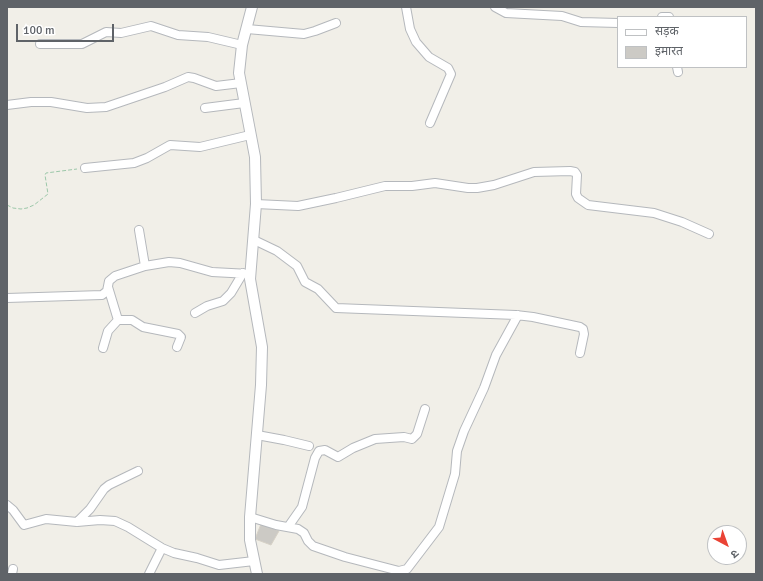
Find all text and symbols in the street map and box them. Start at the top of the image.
scale bar [18,16,116,42]
legend [617,16,747,68]
text: 100 m [23,23,55,38]
text: सड़क [655,24,679,39]
text: इमारत [655,44,683,59]
north arrow [707,525,747,565]
text: उ [728,547,741,561]

